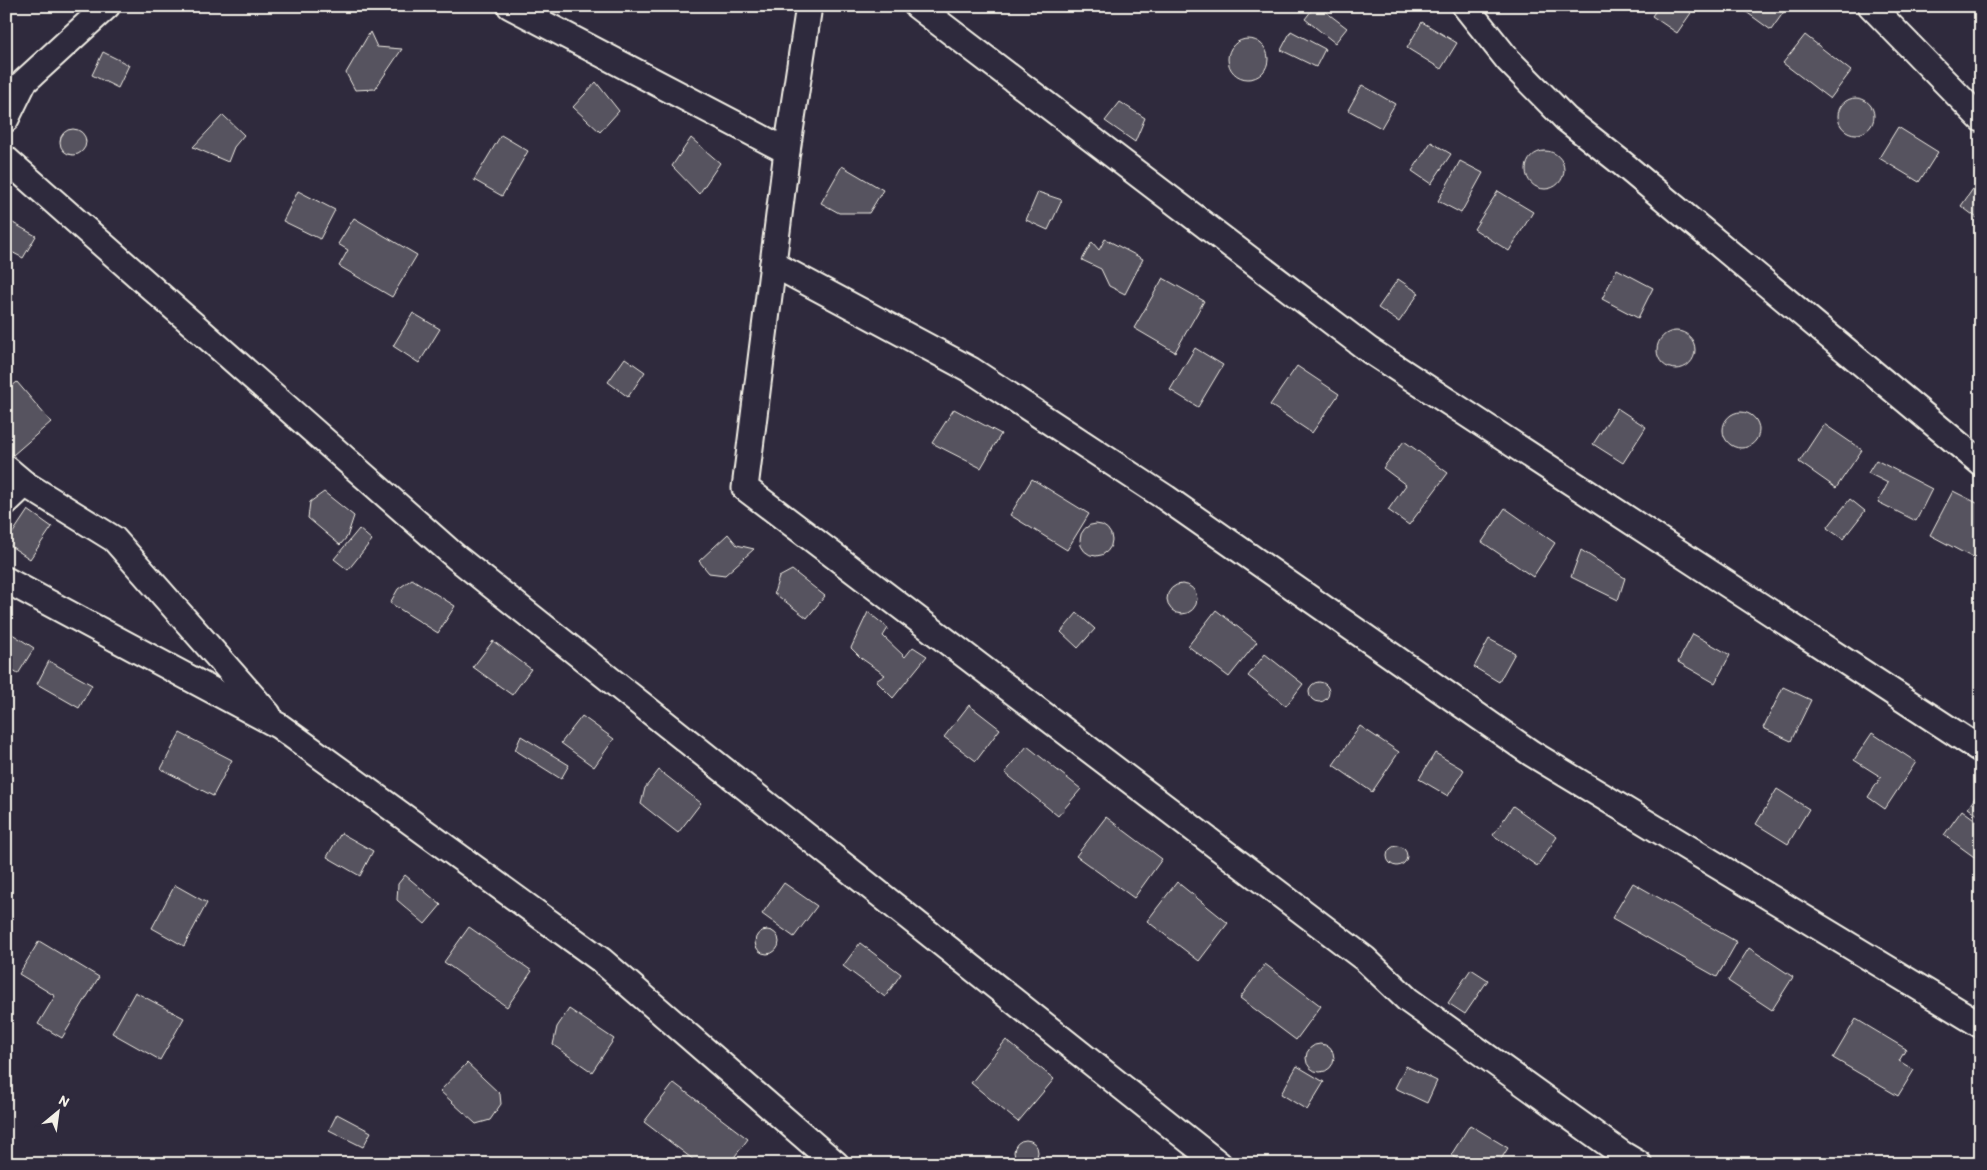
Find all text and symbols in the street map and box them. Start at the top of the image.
north arrow [32,1088,82,1138]
text: N [56,1091,72,1111]

